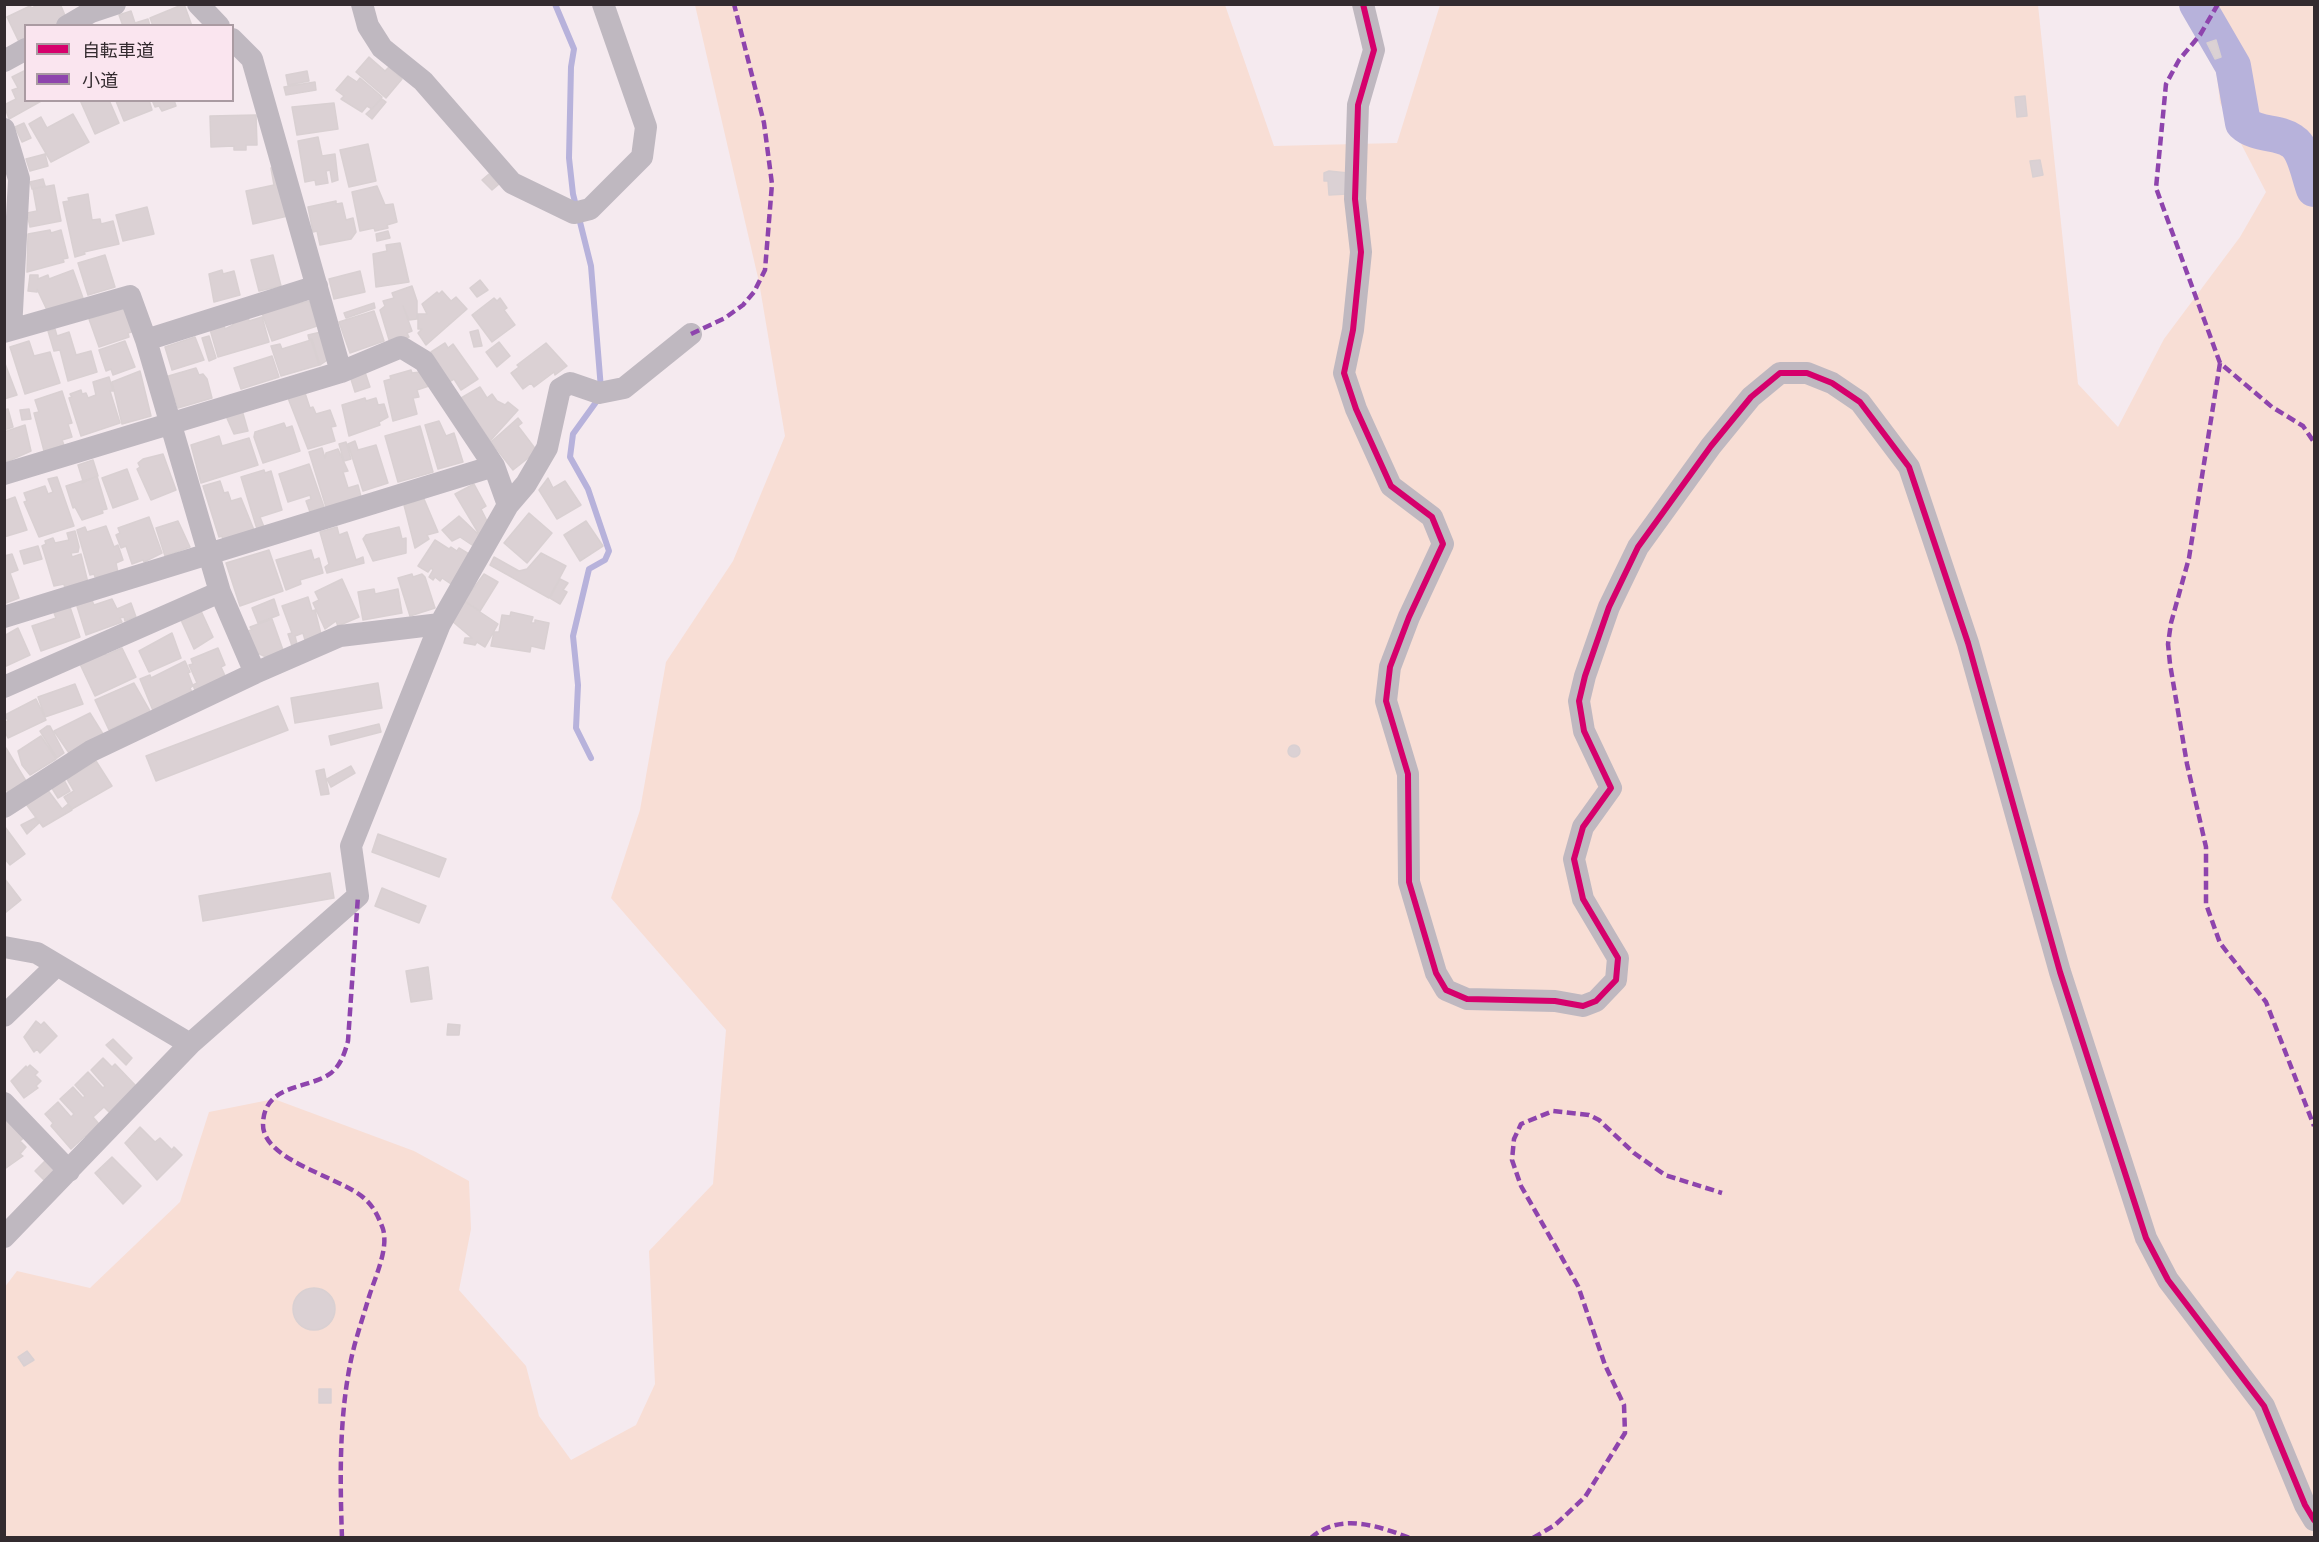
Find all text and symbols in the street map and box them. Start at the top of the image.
legend [24,24,234,102]
text: 自転車道 [82,40,154,62]
text: 小道 [82,70,118,92]

